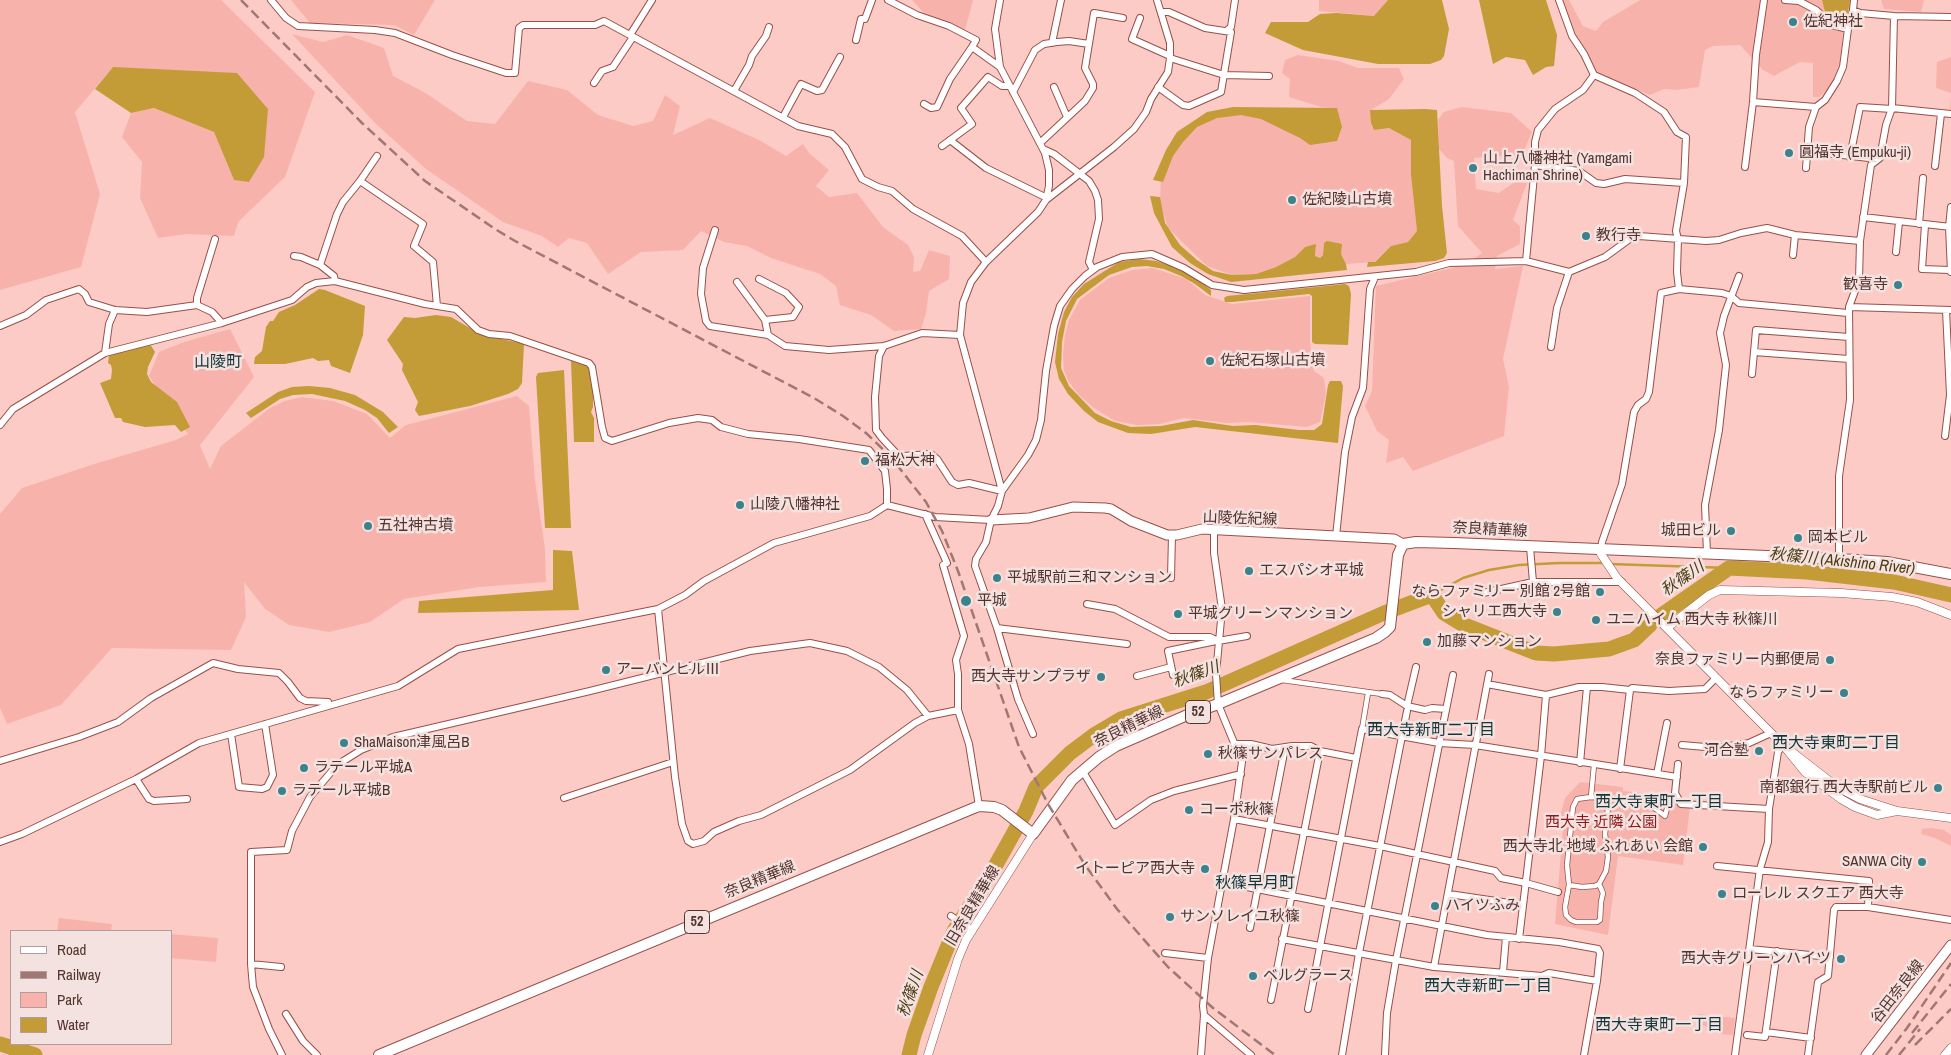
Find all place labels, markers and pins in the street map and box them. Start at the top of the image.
place label: 佐紀神社 [1803,13,1863,31]
marker: 佐紀神社 [1787,16,1799,28]
place label: 圓福寺 (Empuku-ji) [1799,144,1911,162]
marker: 圓福寺 (Empuku-ji) [1783,147,1795,159]
place label: 山上八幡神社 (Yamgami Hachiman Shrine) [1483,150,1632,185]
marker: 山上八幡神社 (Yamgami Hachiman Shrine) [1467,162,1479,174]
place label: 佐紀陵山古墳 [1302,191,1392,209]
marker: 佐紀陵山古墳 [1286,194,1298,206]
place label: 教行寺 [1596,227,1641,245]
marker: 教行寺 [1580,230,1592,242]
place label: 歓喜寺 [1843,276,1888,294]
marker: 歓喜寺 [1892,279,1904,291]
place label: 佐紀石塚山古墳 [1220,352,1325,370]
marker: 佐紀石塚山古墳 [1204,355,1216,367]
place label: 福松大神 [875,452,935,470]
marker: 福松大神 [859,455,871,467]
place label: 山陵八幡神社 [750,496,840,514]
marker: 山陵八幡神社 [734,499,746,511]
place label: 五社神古墳 [378,517,453,535]
marker: 五社神古墳 [362,520,374,532]
place label: 城田ビル [1661,522,1721,540]
marker: 城田ビル [1725,525,1737,537]
place label: 岡本ビル [1808,529,1868,547]
marker: 岡本ビル [1792,532,1804,544]
place label: エスパシオ平城 [1259,562,1364,580]
marker: エスパシオ平城 [1243,565,1255,577]
place label: 平城駅前三和マンション [1007,569,1172,587]
marker: 平城駅前三和マンション [991,572,1003,584]
place label: ならファミリー 別館 2号館 [1411,583,1590,601]
marker: ならファミリー 別館 2号館 [1594,586,1606,598]
place label: 平城 [977,592,1007,610]
marker: 平城 [959,594,973,608]
place label: シャリエ西大寺 [1442,603,1547,621]
place label: 平城グリーンマンション [1188,605,1353,623]
marker: シャリエ西大寺 [1551,606,1563,618]
marker: 平城グリーンマンション [1172,608,1184,620]
place label: ユニハイム 西大寺 秋篠川 [1606,611,1778,629]
marker: ユニハイム 西大寺 秋篠川 [1590,614,1602,626]
place label: 加藤マンション [1437,633,1542,651]
marker: 加藤マンション [1421,636,1433,648]
place label: 奈良ファミリー内郵便局 [1655,651,1820,669]
marker: 奈良ファミリー内郵便局 [1824,654,1836,666]
place label: アーバンヒルⅢ [616,661,720,679]
marker: アーバンヒルⅢ [600,664,612,676]
place label: 西大寺サンプラザ [971,668,1091,686]
marker: 西大寺サンプラザ [1095,671,1107,683]
place label: ならファミリー [1729,684,1834,702]
marker: ならファミリー [1838,687,1850,699]
place label: ShaMaison津風呂B [354,734,469,752]
marker: ShaMaison津風呂B [338,737,350,749]
place label: 河合塾 [1704,742,1749,760]
place label: 秋篠サンパレス [1218,745,1323,763]
marker: 河合塾 [1753,745,1765,757]
marker: 秋篠サンパレス [1202,748,1214,760]
place label: ラテール平城A [314,759,412,777]
marker: ラテール平城A [298,762,310,774]
place label: 南都銀行 西大寺駅前ビル [1760,779,1928,797]
place label: ラテール平城B [292,782,390,800]
marker: 南都銀行 西大寺駅前ビル [1932,782,1944,794]
marker: ラテール平城B [276,785,288,797]
place label: コーポ秋篠 [1199,801,1274,819]
marker: コーポ秋篠 [1183,804,1195,816]
place label: 西大寺北 地域 ふれあい 会館 [1503,838,1693,856]
marker: 西大寺北 地域 ふれあい 会館 [1697,841,1709,853]
place label: SANWA City [1842,853,1912,871]
marker: SANWA City [1916,856,1928,868]
place label: イトーピア西大寺 [1075,860,1195,878]
marker: イトーピア西大寺 [1199,863,1211,875]
place label: ローレル スクエア 西大寺 [1732,885,1904,903]
marker: ローレル スクエア 西大寺 [1716,888,1728,900]
place label: ハイツふみ [1445,897,1520,915]
marker: ハイツふみ [1429,900,1441,912]
place label: サンソレイユ秋篠 [1180,908,1300,926]
marker: サンソレイユ秋篠 [1164,911,1176,923]
place label: 西大寺グリーンハイツ [1681,950,1831,968]
marker: 西大寺グリーンハイツ [1835,953,1847,965]
place label: ベルグラース [1263,967,1353,985]
marker: ベルグラース [1247,970,1259,982]

